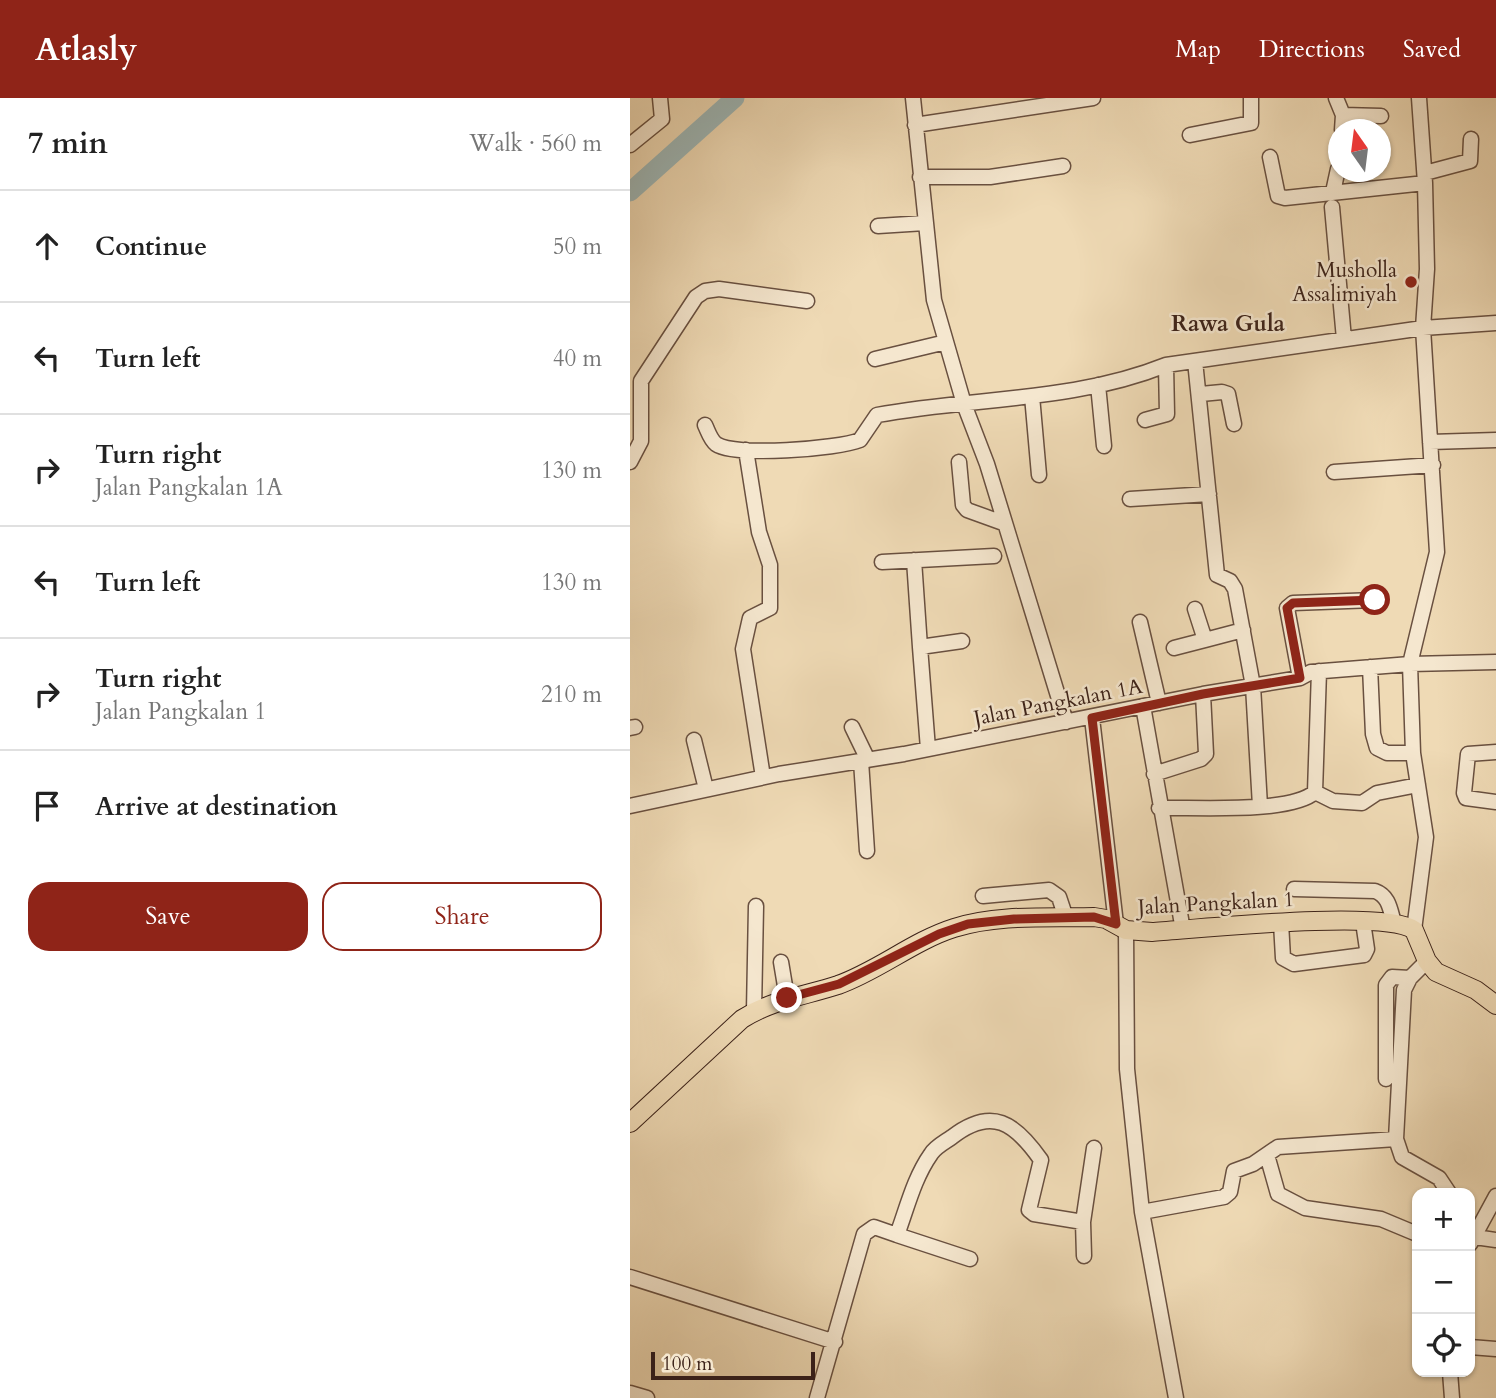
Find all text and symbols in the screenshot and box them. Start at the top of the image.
text: Atlasly [35,27,137,72]
text: Map [1175,33,1221,66]
text: Directions [1259,33,1365,66]
text: Saved [1403,33,1461,66]
north arrow [1328,119,1391,182]
text: 7 min [28,123,108,164]
text: Walk · 560 m [469,128,602,159]
icon: ahead [28,227,66,265]
text: Continue [95,229,207,264]
text: 50 m [553,231,602,262]
place label: Musholla Assalimiyah [1292,256,1397,309]
marker: Musholla Assalimiyah [1403,274,1419,290]
district label: Rawa Gula [1171,308,1286,339]
icon: left [28,339,66,377]
text: Turn left [95,341,200,376]
text: 40 m [553,343,602,374]
text: Turn right [95,437,222,472]
icon: right [28,451,66,489]
text: 130 m [541,455,602,486]
text: Jalan Pangkalan 1A [95,472,283,503]
icon: left [28,563,66,601]
text: Turn left [95,565,200,600]
text: 130 m [541,567,602,598]
route start [1359,584,1390,615]
text: Turn right [95,661,222,696]
street label: Jalan Pangkalan 1A [968,672,1145,734]
icon: right [28,675,66,713]
text: 210 m [541,679,602,710]
text: Jalan Pangkalan 1 [95,696,266,727]
icon: arrive [28,787,66,825]
text: Arrive at destination [95,789,338,824]
button: Save [28,882,308,951]
button: Share [322,882,602,951]
street label: Jalan Pangkalan 1 [1134,885,1295,922]
route end [771,982,802,1013]
map controls [1412,1188,1475,1377]
button: + [1412,1188,1475,1251]
button: − [1412,1251,1475,1314]
button: locate [1412,1314,1475,1377]
scale bar [651,1349,816,1381]
text: 100 m [662,1351,712,1377]

